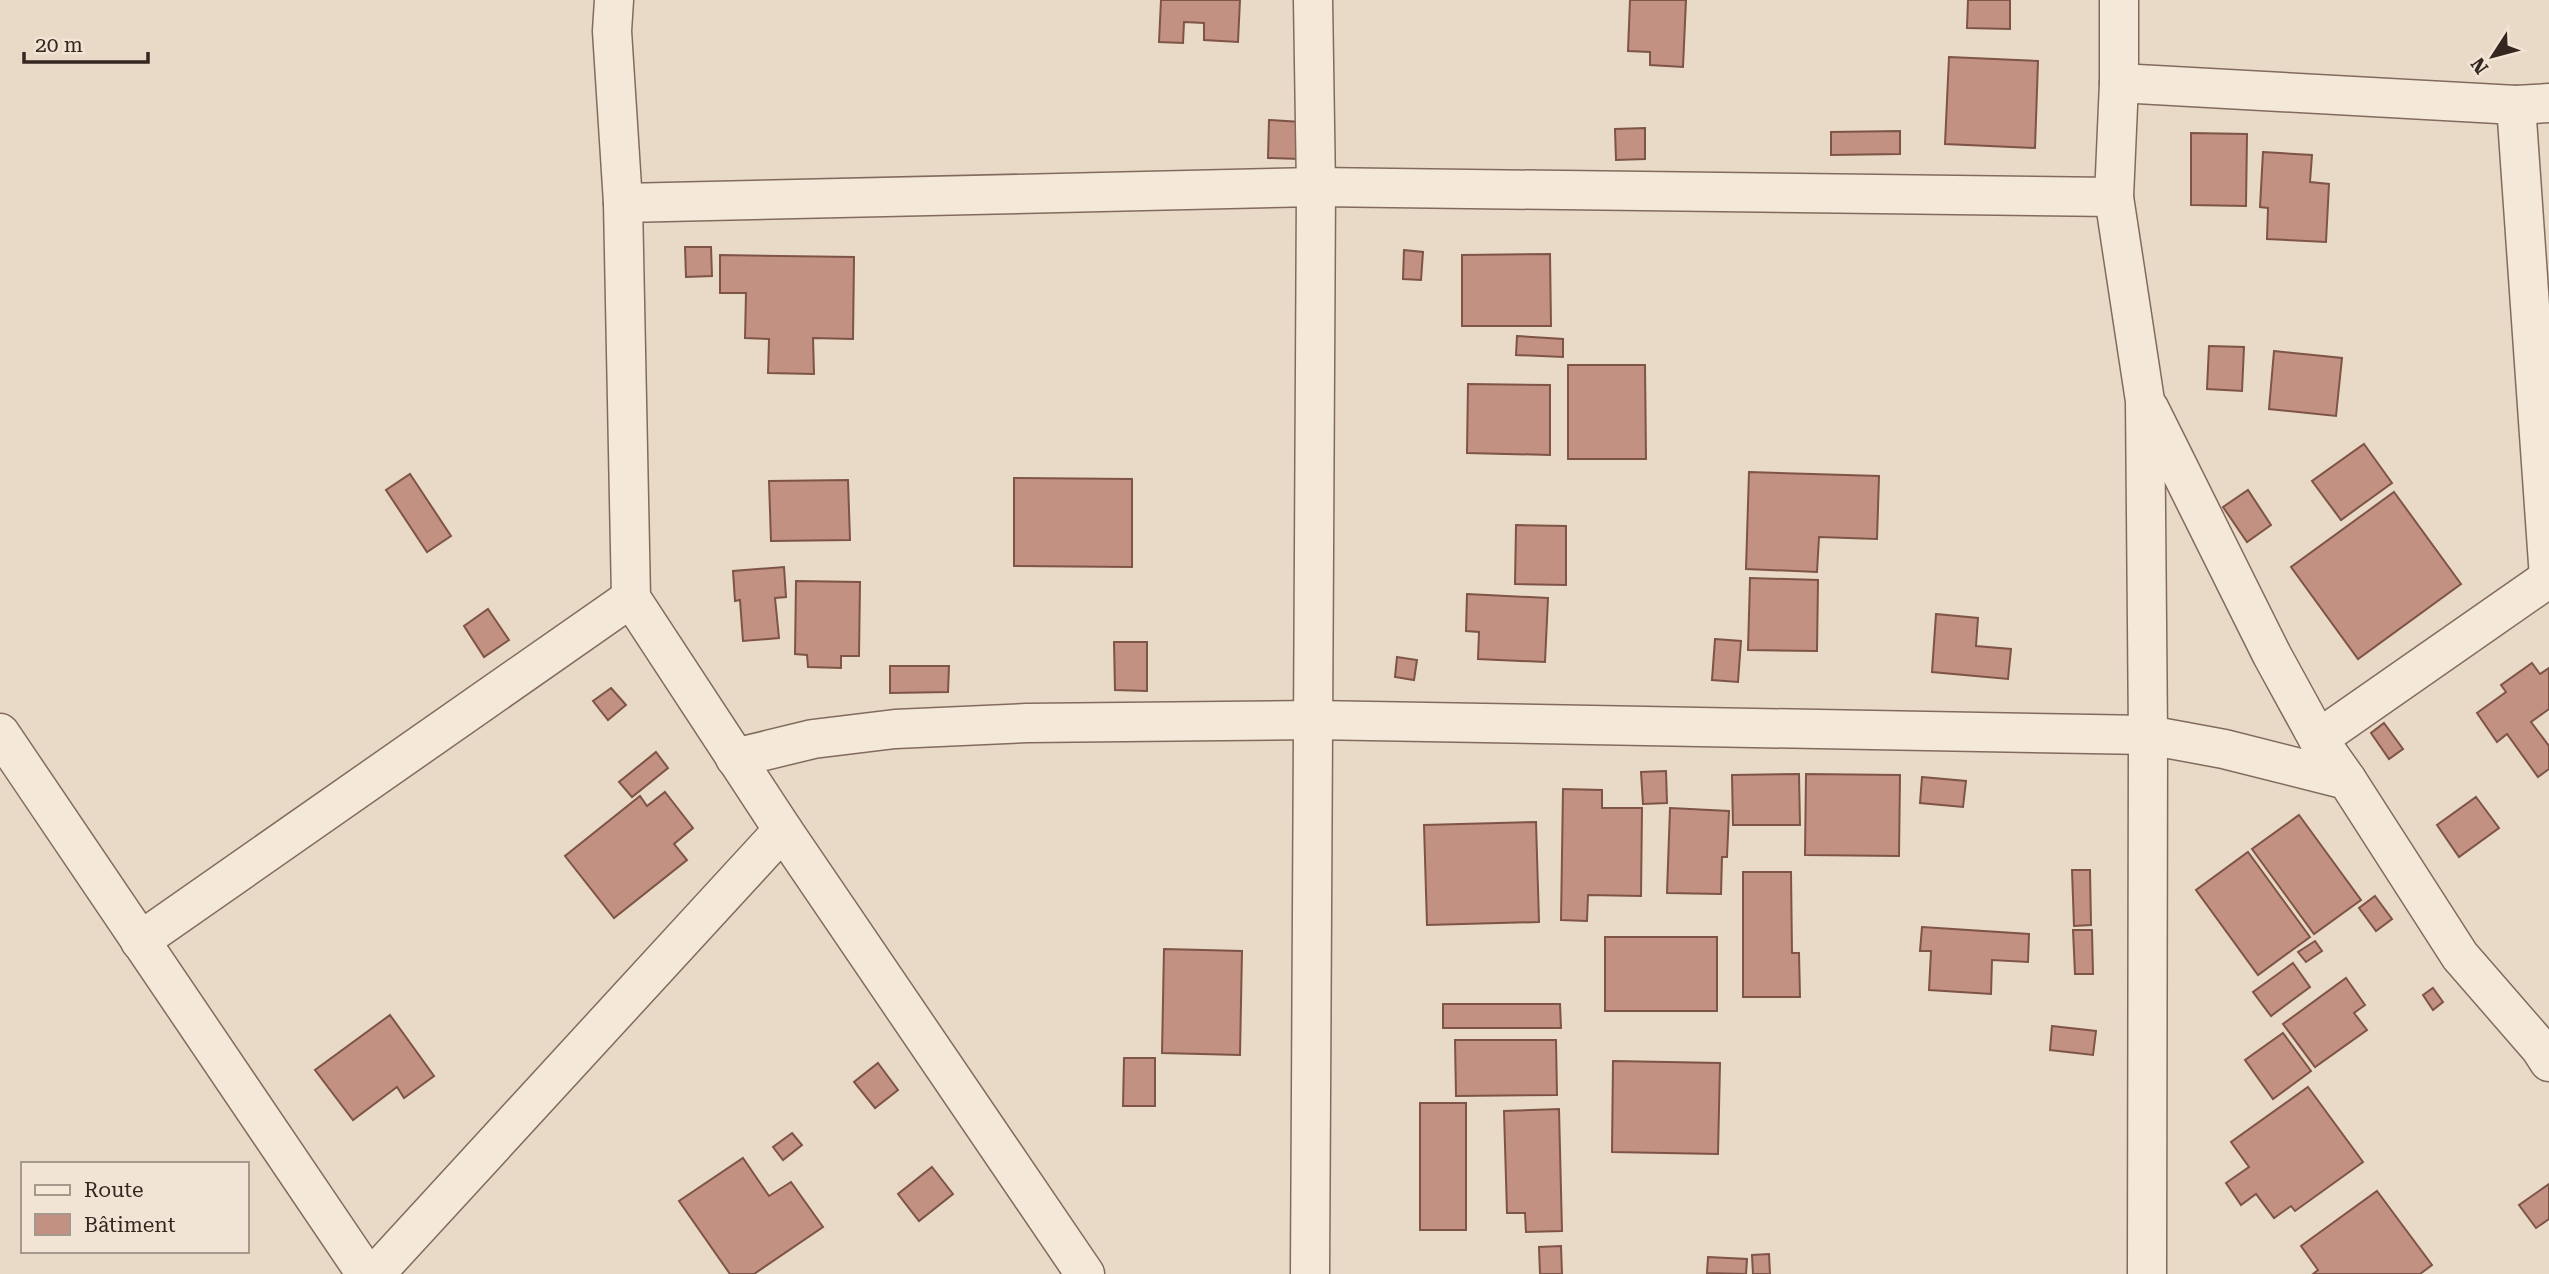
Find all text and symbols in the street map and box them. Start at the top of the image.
scale bar [24,21,149,65]
north arrow [2458,21,2528,91]
text: 20 m [35,33,83,57]
text: N [2466,53,2493,78]
legend [21,1162,248,1253]
text: Route [84,1178,143,1202]
text: Bâtiment [84,1213,176,1237]

